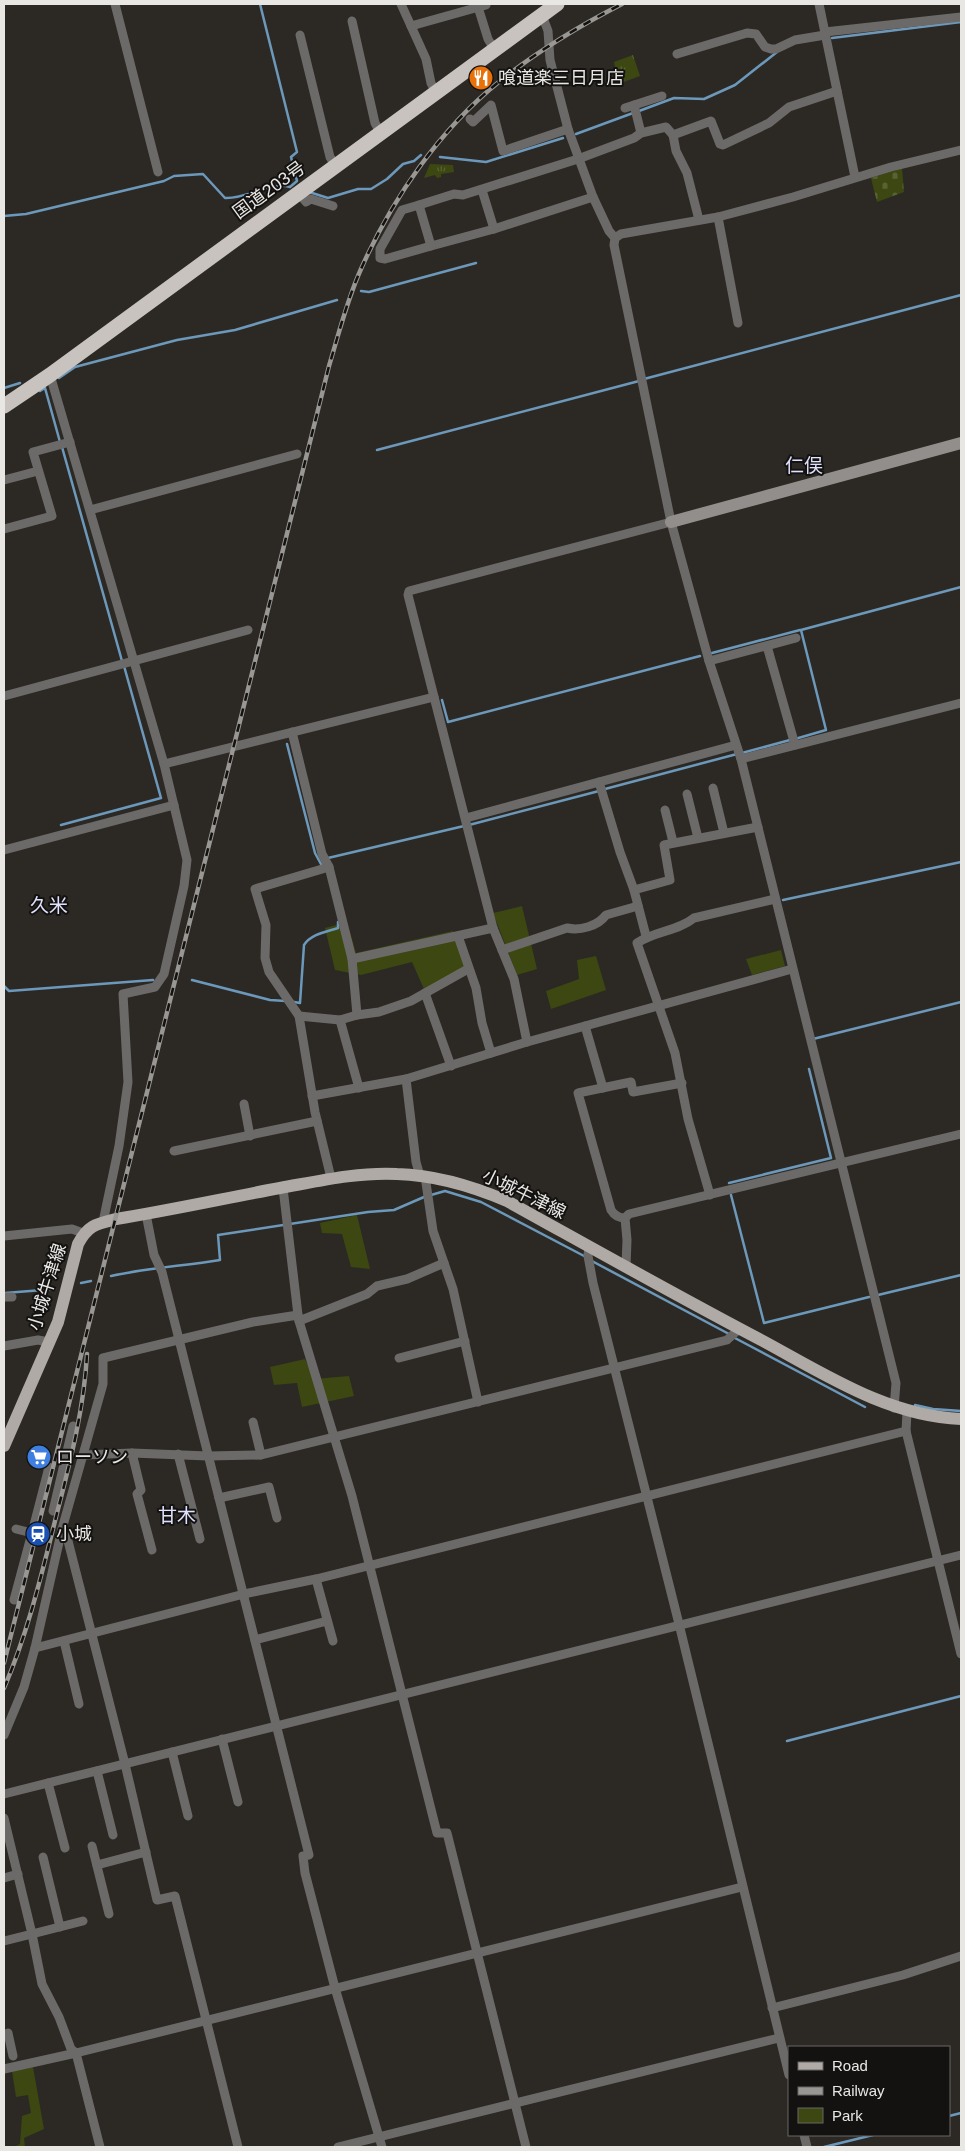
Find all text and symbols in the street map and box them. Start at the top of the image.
restaurant icon: 喰道楽三日月店 [468,65,494,91]
place label: 喰道楽三日月店 [498,68,624,88]
street label: 国道203号 [229,157,309,223]
district label: 仁俣 [785,455,823,476]
district label: 久米 [30,895,68,916]
street label: 小城牛津線 [479,1165,569,1223]
street label: 小城牛津線 [24,1241,70,1333]
supermarket icon: ローソン [26,1444,52,1470]
place label: ローソン [56,1447,128,1467]
district label: 甘木 [158,1505,196,1526]
station icon: 小城 [25,1521,51,1547]
place label: 小城 [56,1524,92,1544]
legend [788,2046,950,2136]
text: Road [832,2057,868,2074]
text: Railway [832,2082,885,2099]
text: Park [832,2107,863,2124]

